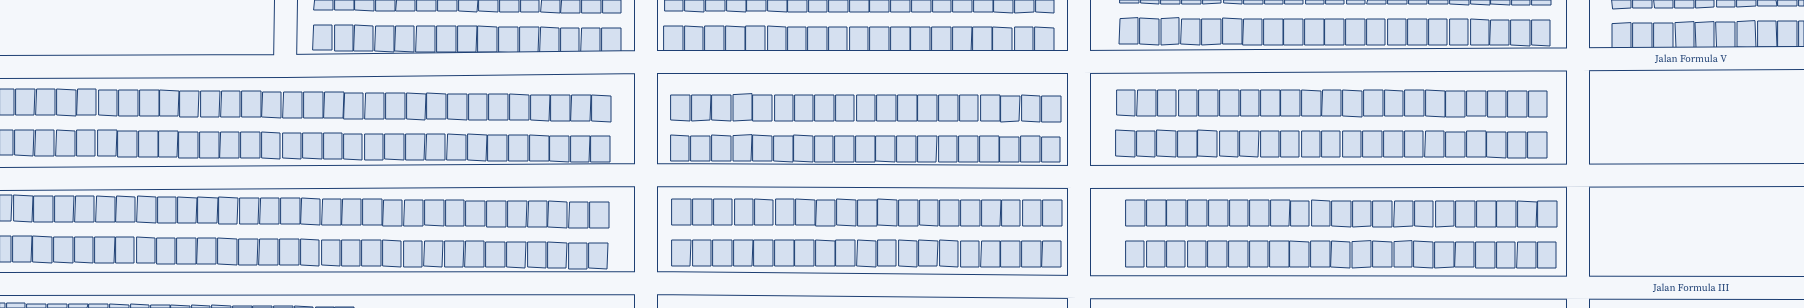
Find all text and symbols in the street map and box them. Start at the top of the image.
street label: Jalan Formula V [1655,53,1727,65]
street label: Jalan Formula III [1653,282,1729,294]

